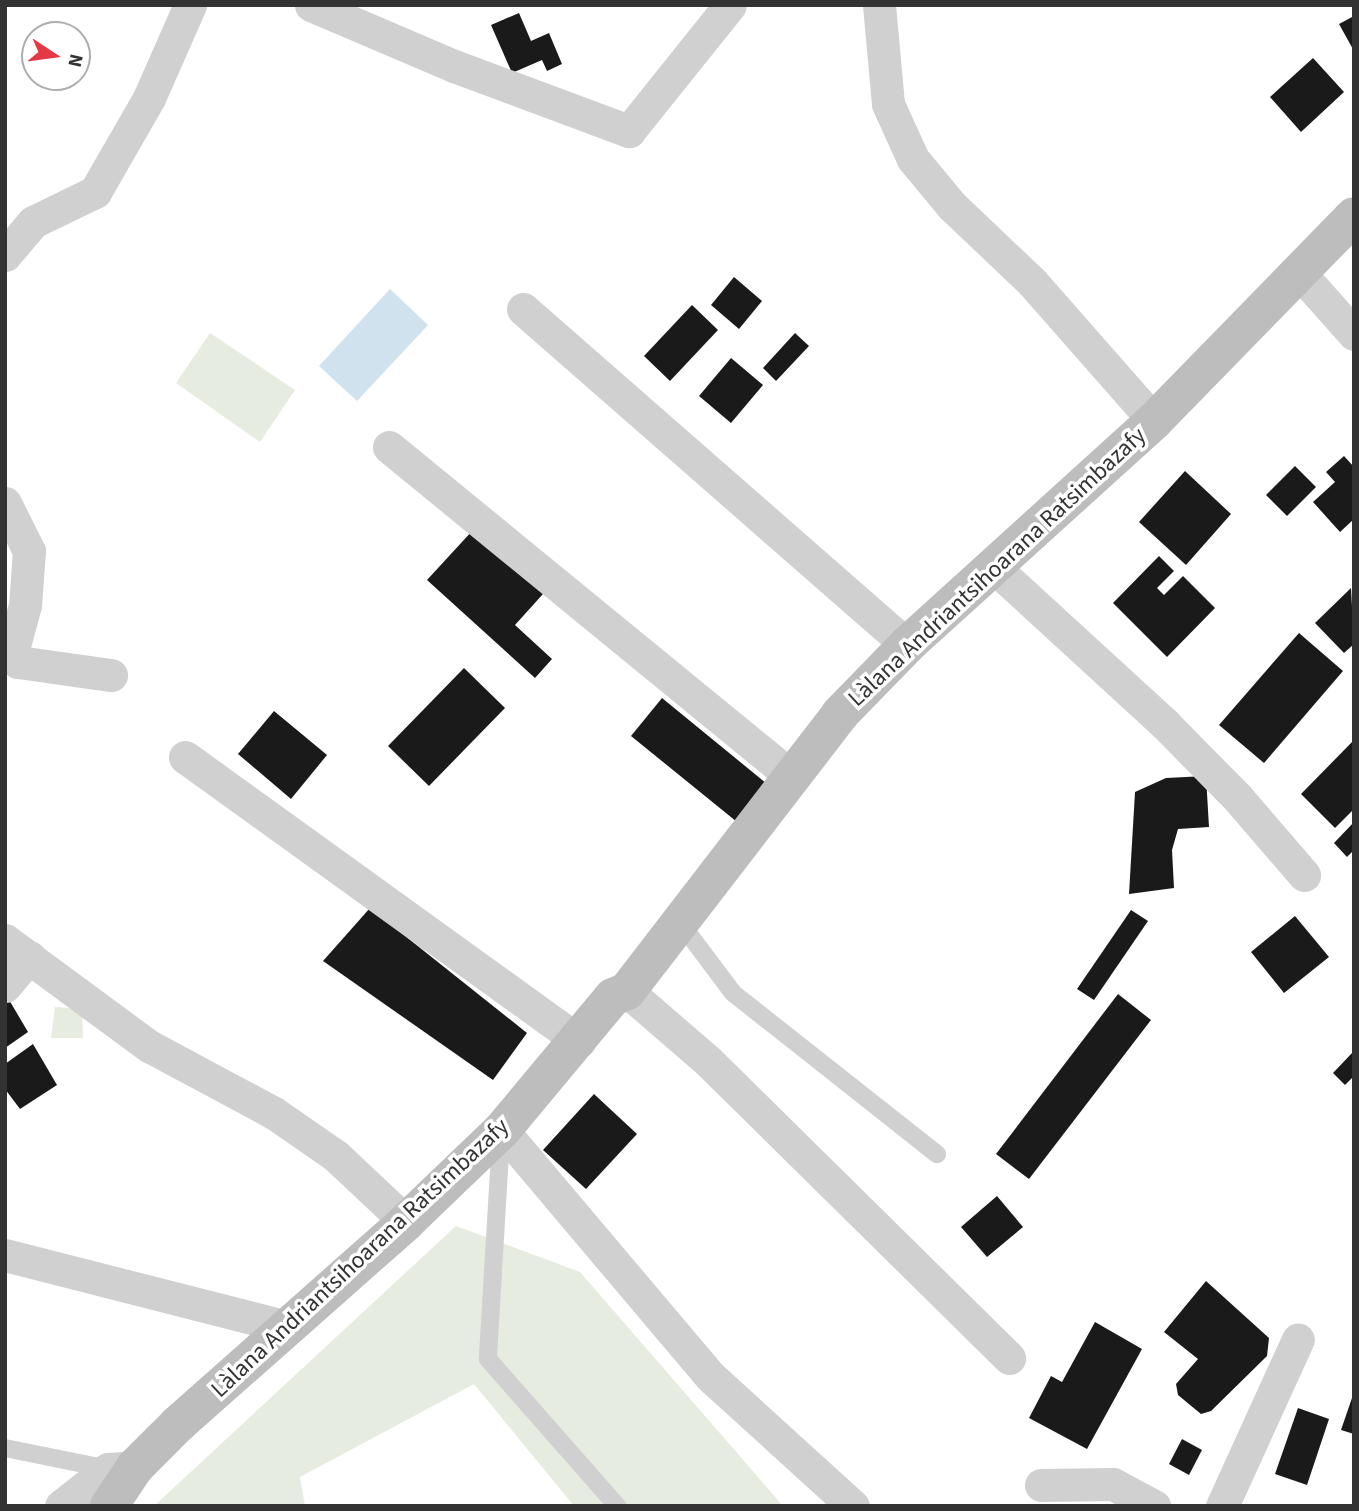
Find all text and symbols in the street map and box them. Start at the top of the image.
north arrow [21,21,91,91]
text: N [60,51,90,70]
street label: Làlana Andriantsihoarana Ratsimbazafy [842,421,1152,713]
street label: Làlana Andriantsihoarana Ratsimbazafy [205,1112,515,1404]

